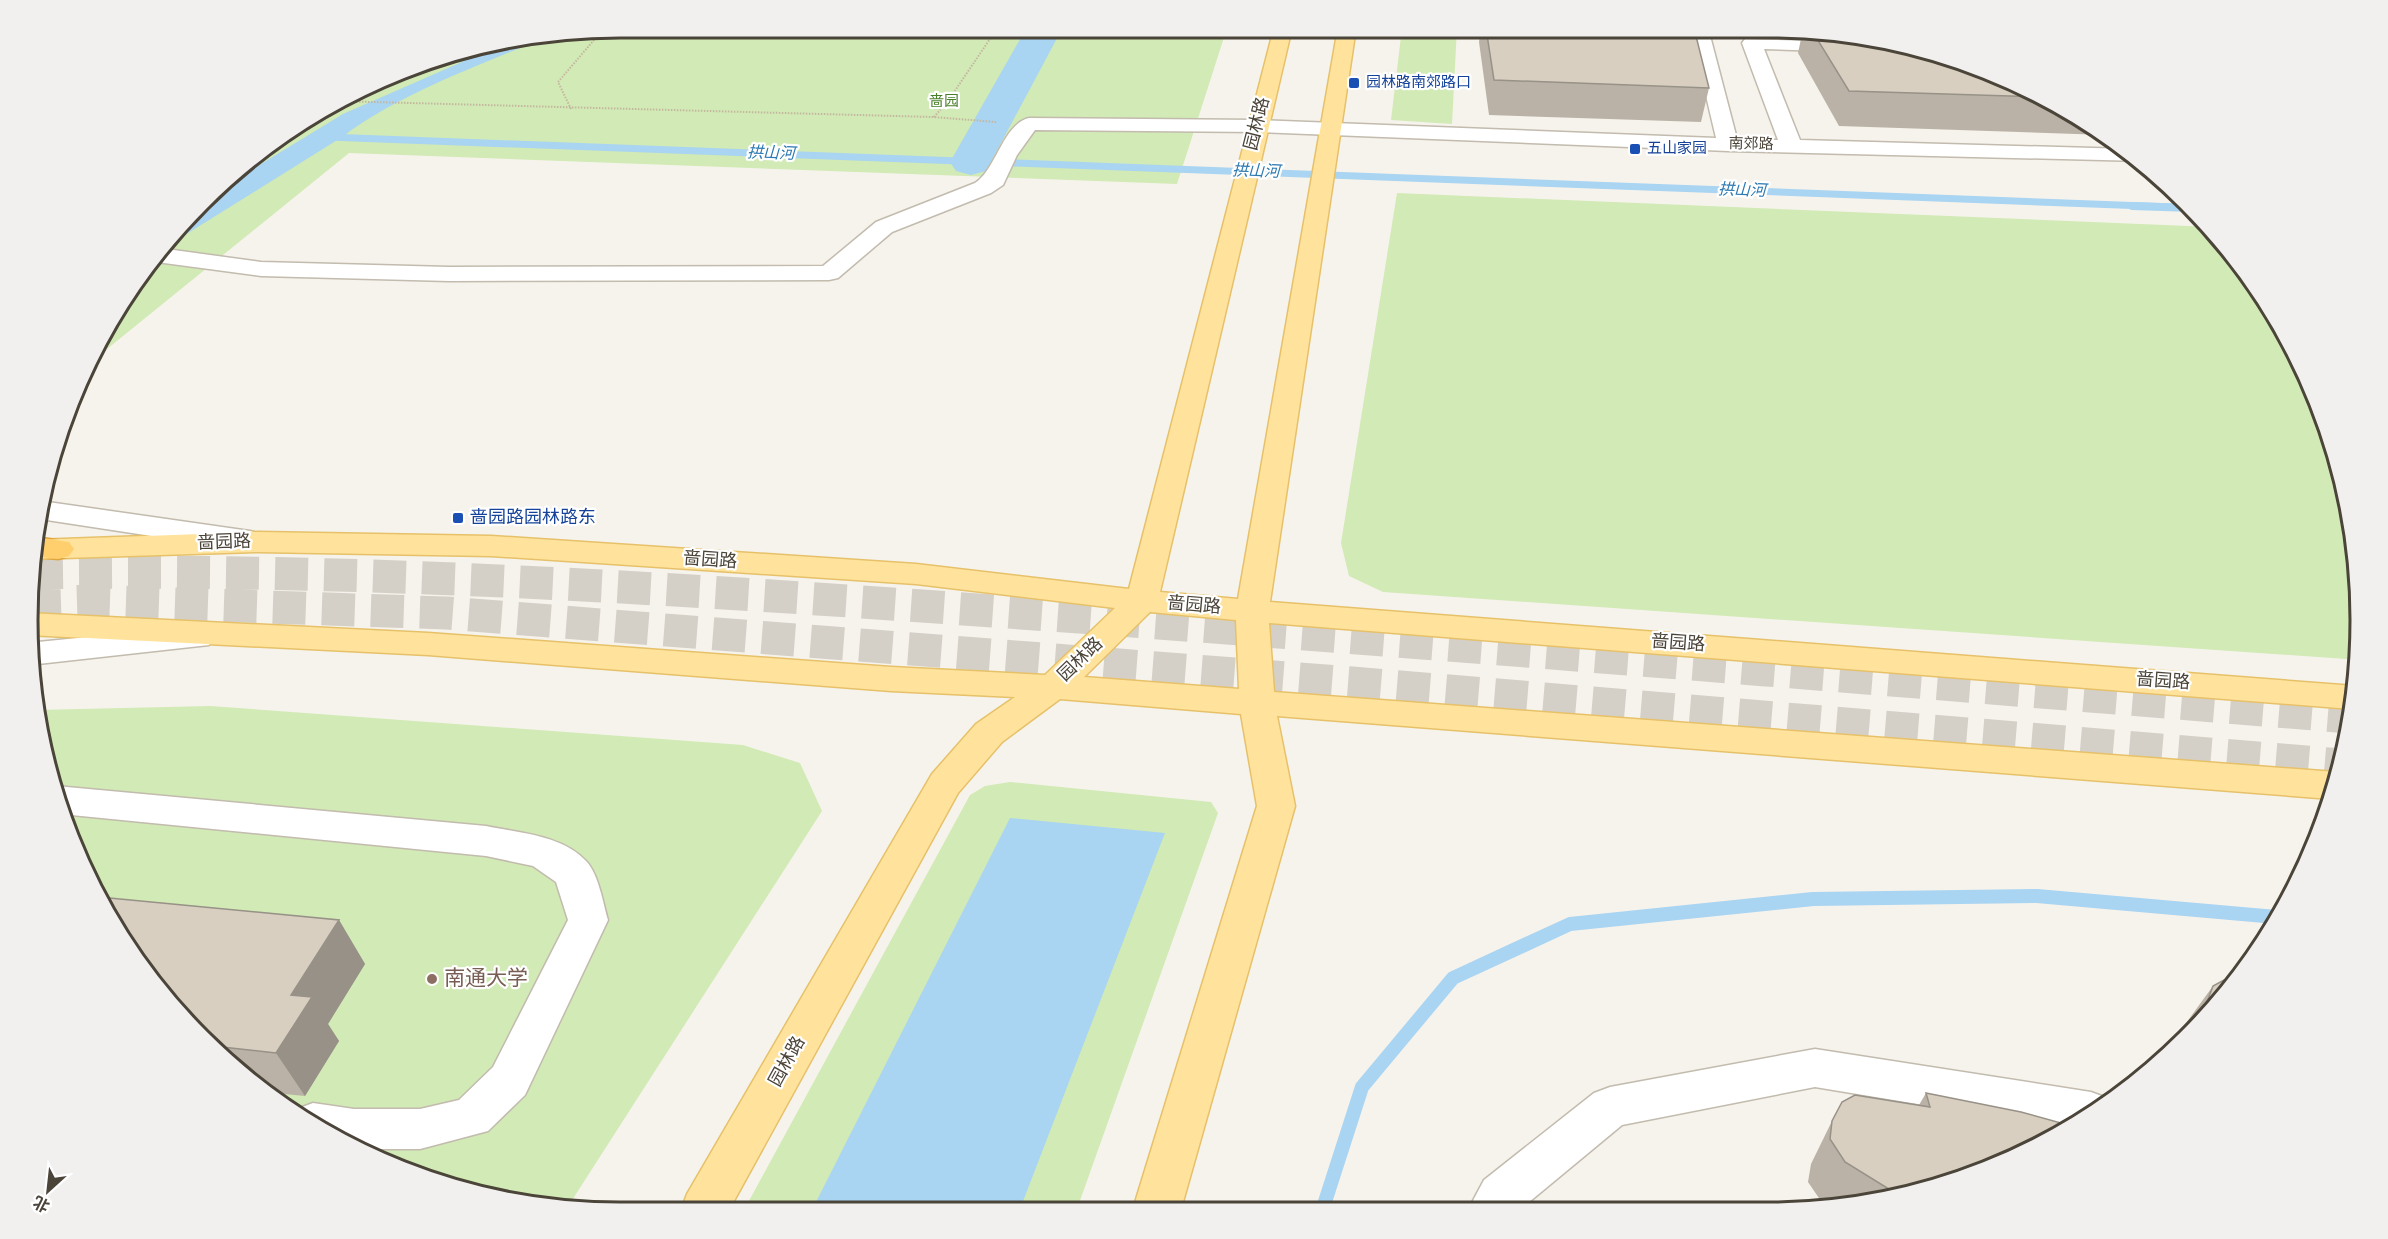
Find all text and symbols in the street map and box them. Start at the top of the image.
place label: 园林路南郊路口 [1366,74,1471,93]
marker: 园林路南郊路口 [1347,76,1361,90]
park label: 啬园 [929,93,959,112]
street label: 园林路 [1240,95,1276,153]
street label: 南郊路 [1728,135,1774,155]
place label: 五山家园 [1647,140,1707,159]
marker: 五山家园 [1628,142,1642,156]
water label: 拱山河 [747,143,798,165]
water label: 拱山河 [1232,161,1283,183]
water label: 拱山河 [1718,180,1769,202]
place label: 啬园路园林路东 [470,507,596,530]
marker: 啬园路园林路东 [451,511,465,525]
street label: 啬园路 [197,531,251,555]
street label: 啬园路 [682,548,738,574]
street label: 啬园路 [1166,592,1222,620]
street label: 啬园路 [1650,631,1706,657]
street label: 园林路 [1054,633,1108,687]
street label: 啬园路 [2135,669,2191,695]
place label: 南通大学 [444,966,528,993]
marker: 南通大学 [425,972,439,986]
street label: 园林路 [765,1033,811,1091]
north arrow [18,1161,78,1221]
text: 北 [30,1190,54,1215]

